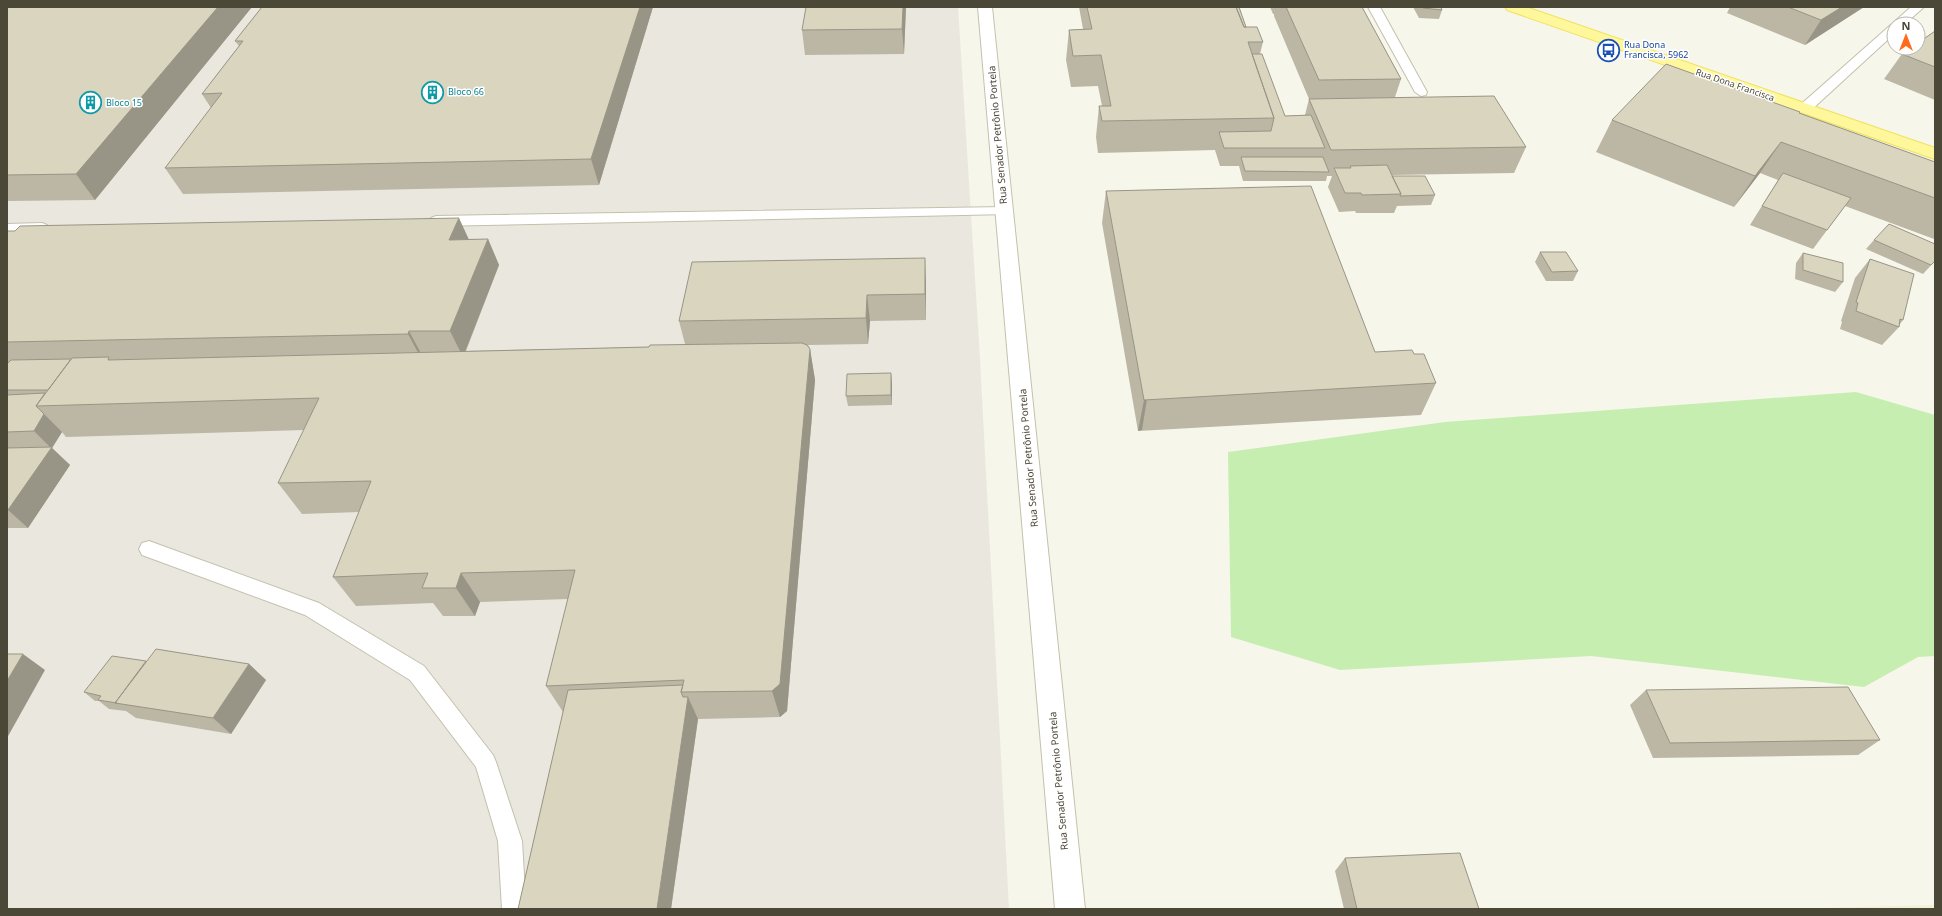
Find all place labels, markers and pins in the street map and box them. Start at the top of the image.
bus stop icon: Rua Dona Francisca, 5962 [1595,37,1621,63]
place label: Rua Dona Francisca, 5962 [1624,38,1689,61]
building icon: Bloco 66 [419,79,445,105]
place label: Bloco 66 [448,85,484,98]
building icon: Bloco 15 [77,90,103,116]
place label: Bloco 15 [106,96,142,109]

